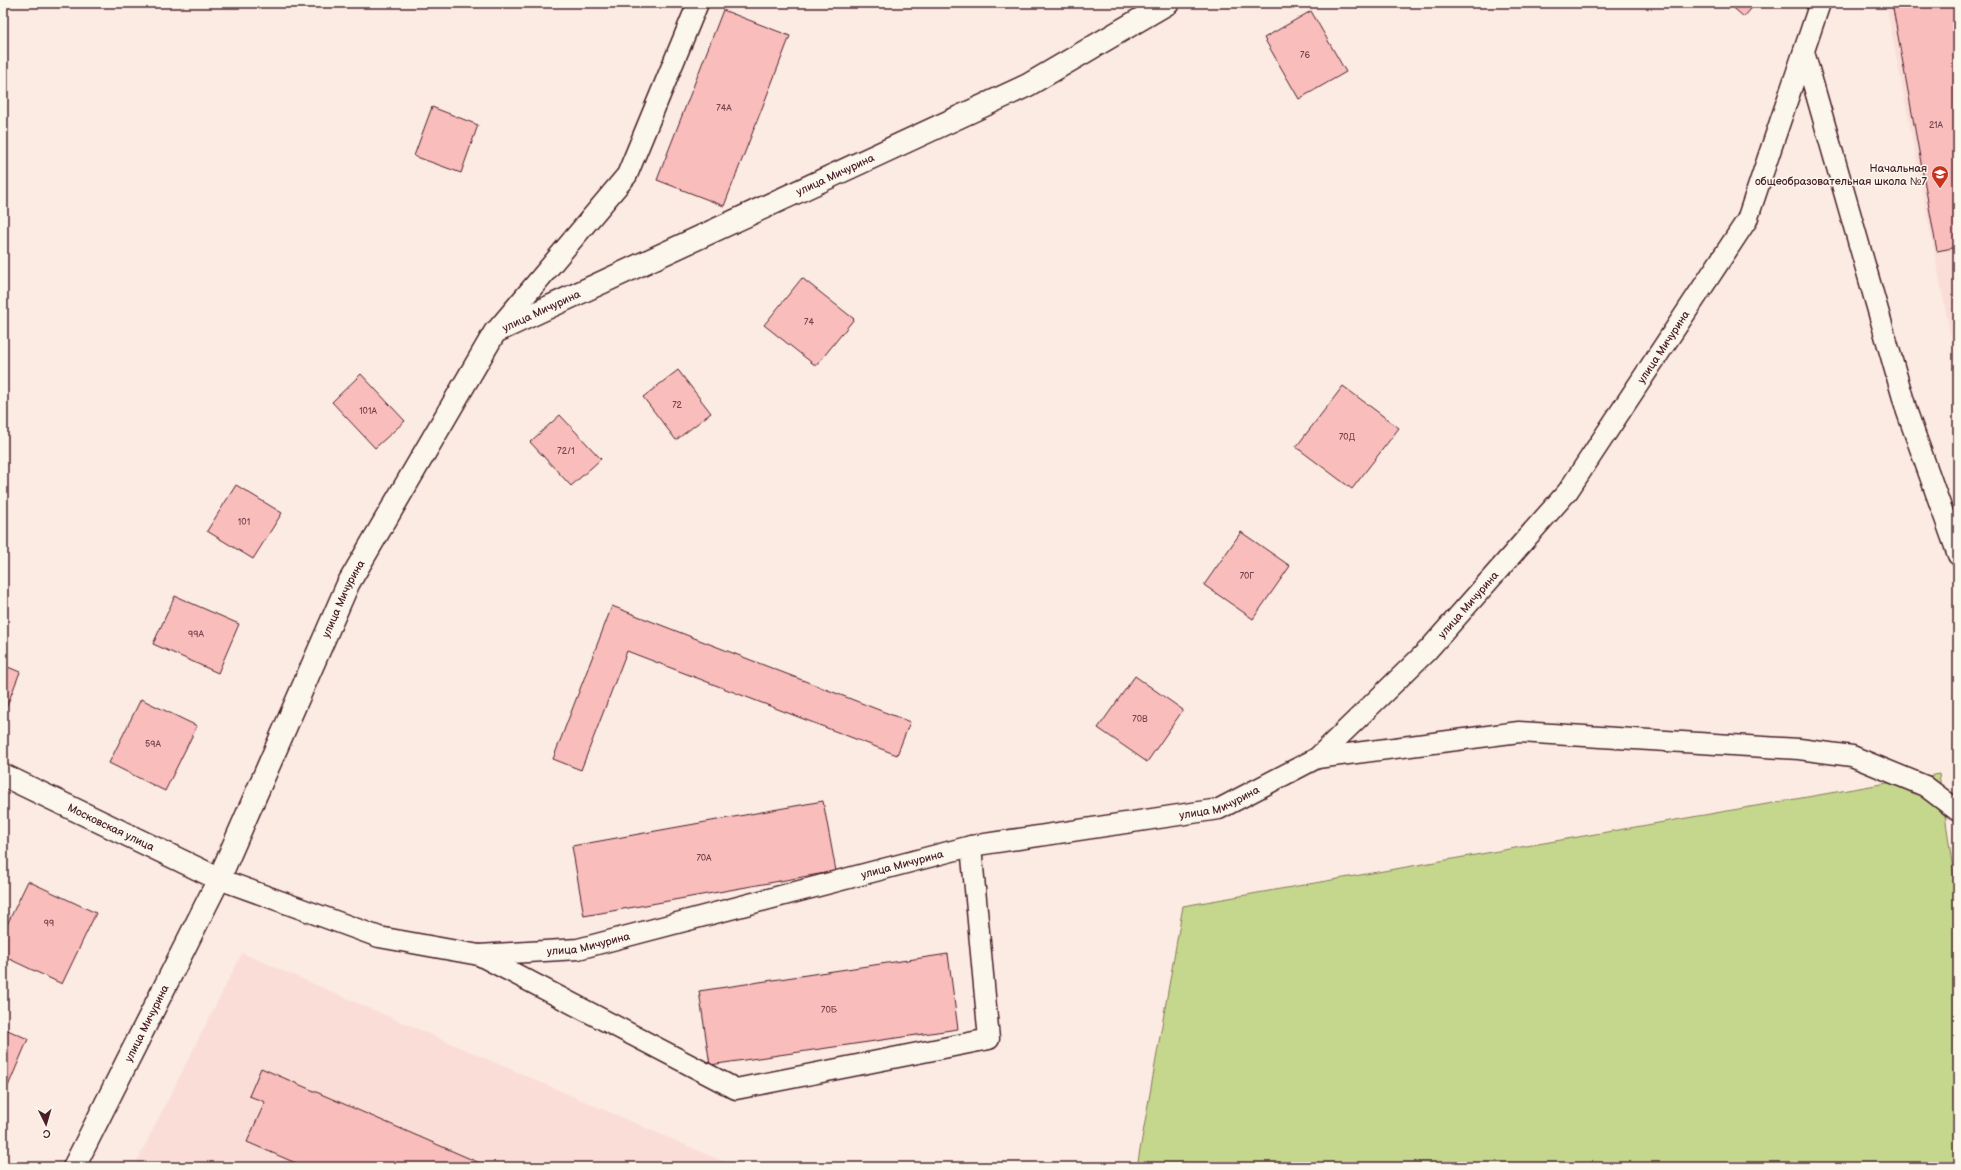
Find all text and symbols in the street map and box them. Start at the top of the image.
house number: 76 [1300,50,1310,61]
house number: 74А [716,103,732,114]
house number: 21А [1929,120,1944,131]
street label: улица Мичурина [794,151,877,199]
place label: Начальная общеобразовательная школа №7 [1755,162,1928,188]
school or university icon: Начальная общеобразовательная школа №7 [1930,164,1950,189]
street label: улица Мичурина [500,287,583,335]
street label: улица Мичурина [1635,308,1693,386]
house number: 74 [804,317,814,328]
house number: 72 [672,400,683,411]
house number: 101А [359,406,377,417]
house number: 70Д [1339,432,1356,443]
house number: 72/1 [557,446,575,457]
house number: 101 [238,517,250,528]
street label: улица Мичурина [319,557,368,640]
street label: улица Мичурина [1436,568,1502,641]
house number: 70Г [1240,571,1254,582]
house number: 99А [188,629,204,640]
house number: 70В [1132,714,1148,725]
house number: 59А [145,739,161,750]
street label: улица Мичурина [1178,783,1262,822]
street label: Московская улица [65,801,157,854]
street label: улица Мичурина [860,847,945,882]
house number: 70А [696,853,712,864]
house number: 99 [44,918,54,929]
street label: улица Мичурина [546,930,632,958]
street label: улица Мичурина [122,982,172,1064]
house number: 70Б [821,1005,838,1016]
north arrow [26,1104,66,1144]
text: С [42,1127,51,1140]

